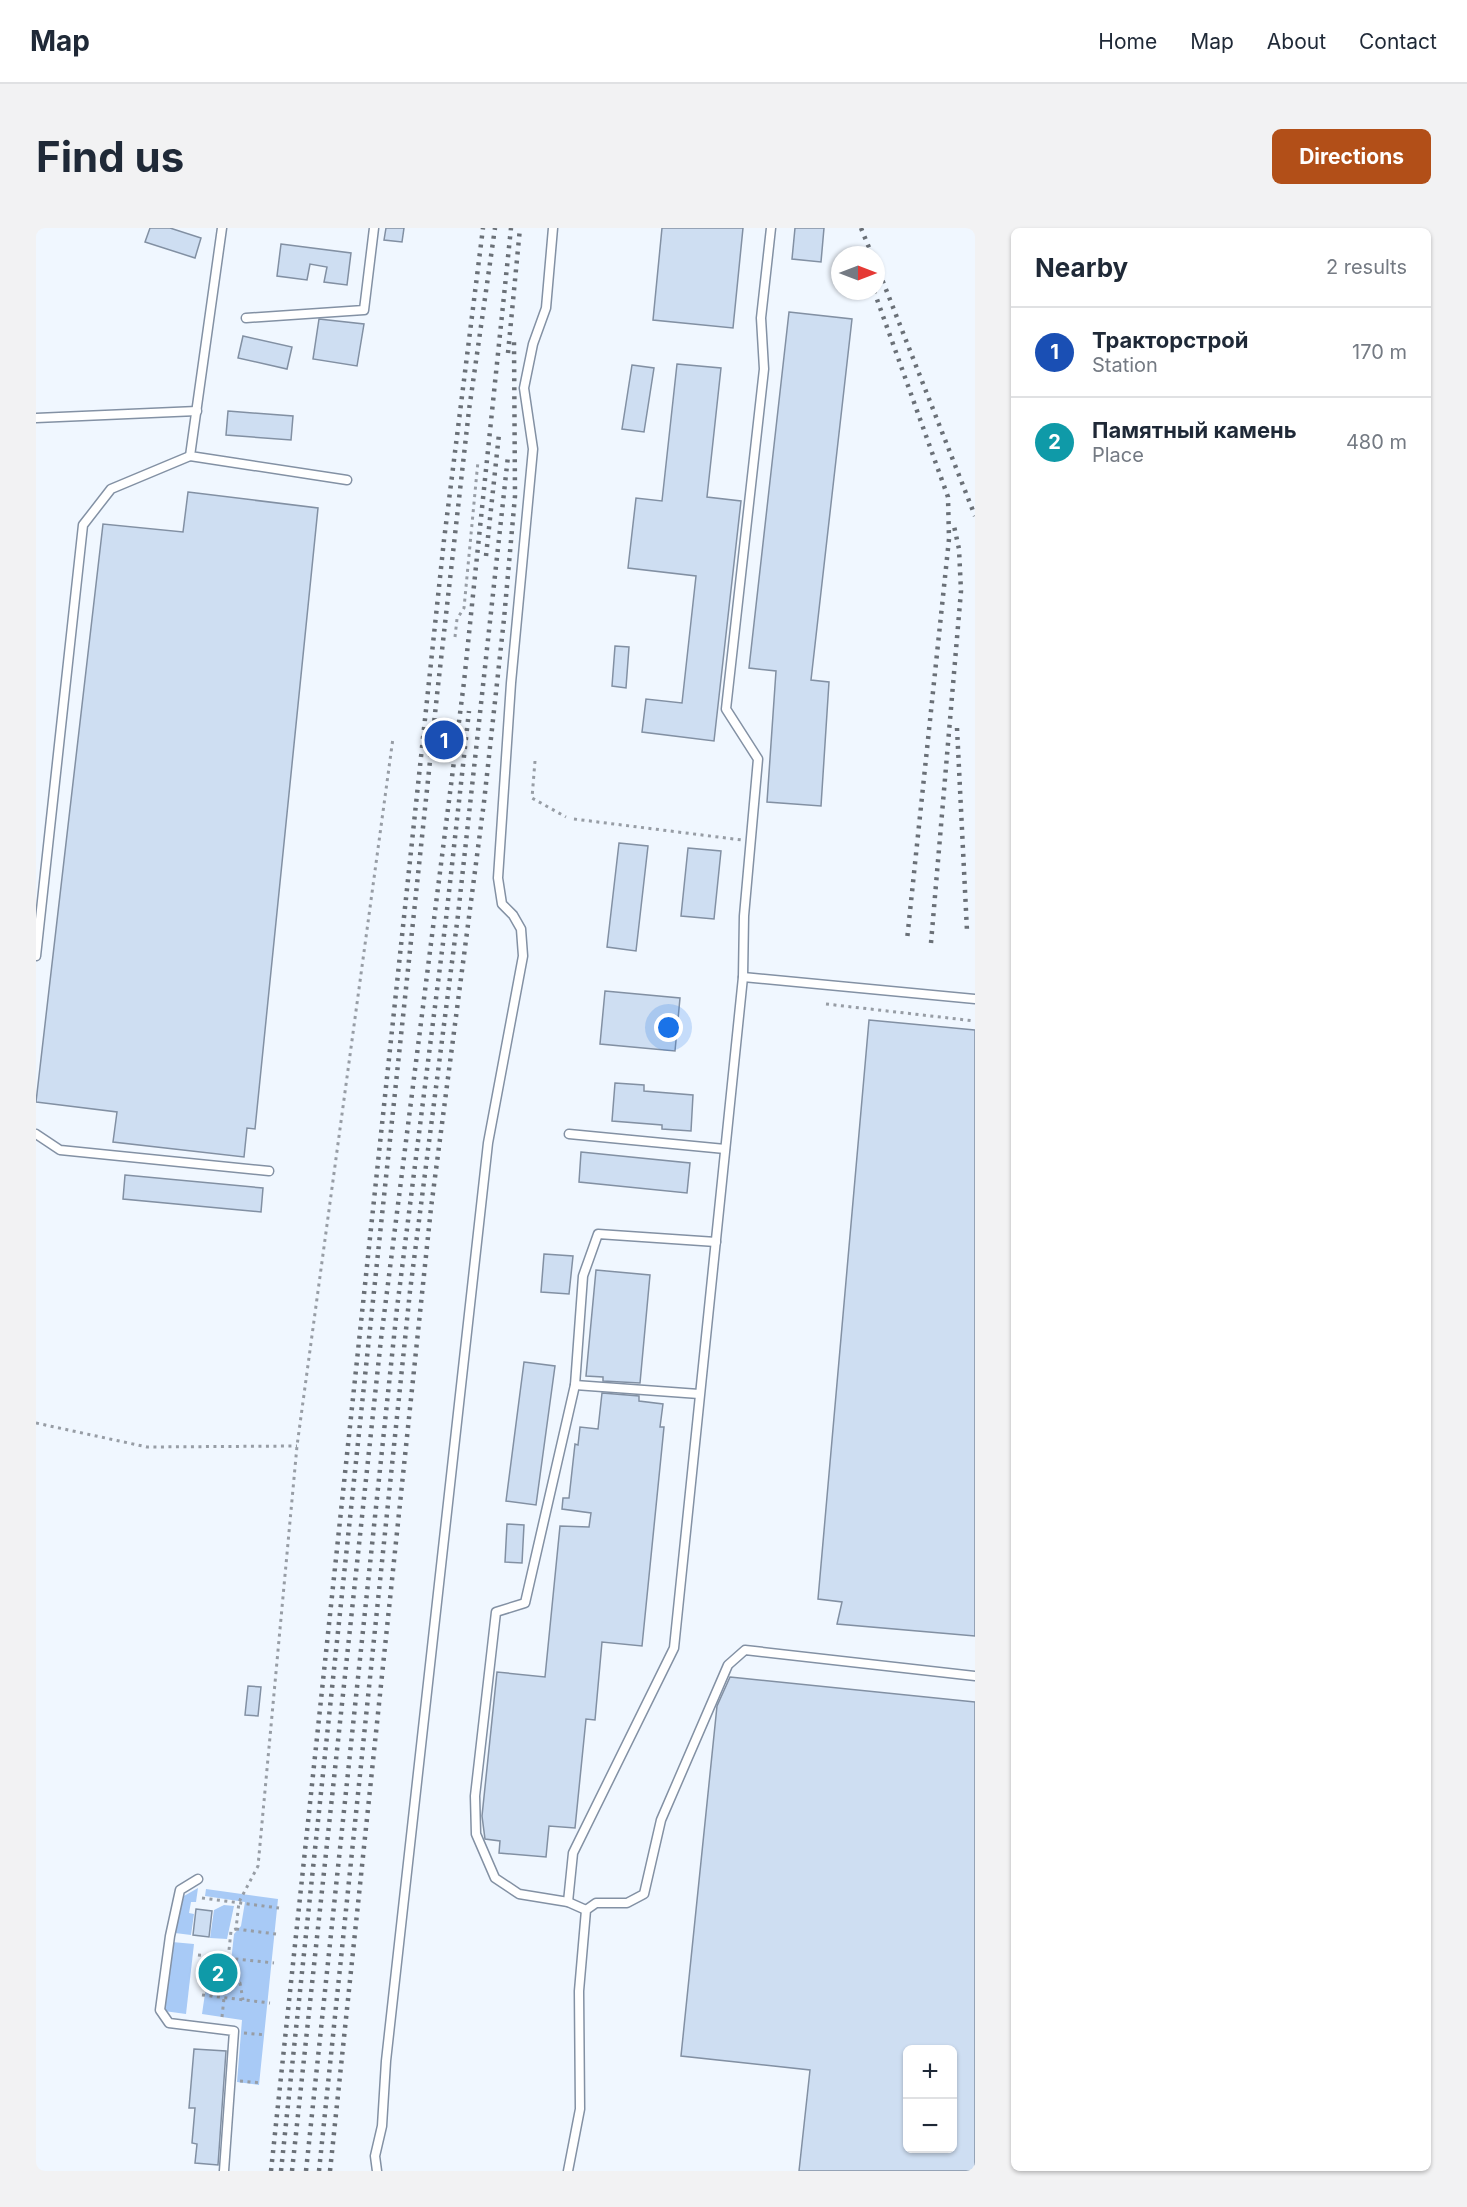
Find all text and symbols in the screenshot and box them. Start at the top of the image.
text: Map [30,24,90,58]
text: Home [1098,29,1157,54]
text: Map [1190,29,1234,54]
text: About [1267,29,1326,54]
text: Contact [1359,29,1437,54]
button: Directions [1272,129,1431,184]
text: Find us [36,131,184,182]
north arrow [831,246,885,300]
text: Nearby [1035,252,1128,283]
text: 2 results [1326,255,1407,279]
text: Тракторстрой [1092,327,1249,353]
text: 1 [1050,340,1059,364]
text: 170 m [1352,340,1407,364]
text: Station [1092,353,1158,377]
text: Памятный камень [1092,417,1297,443]
text: 2 [1048,430,1061,454]
text: 480 m [1346,430,1407,454]
text: Place [1092,443,1144,467]
pin: 1 [424,718,464,762]
your location [654,1013,683,1042]
pin: 2 [198,1950,237,1996]
map controls [903,2045,957,2153]
button: + [903,2045,957,2099]
button: − [903,2099,957,2153]

